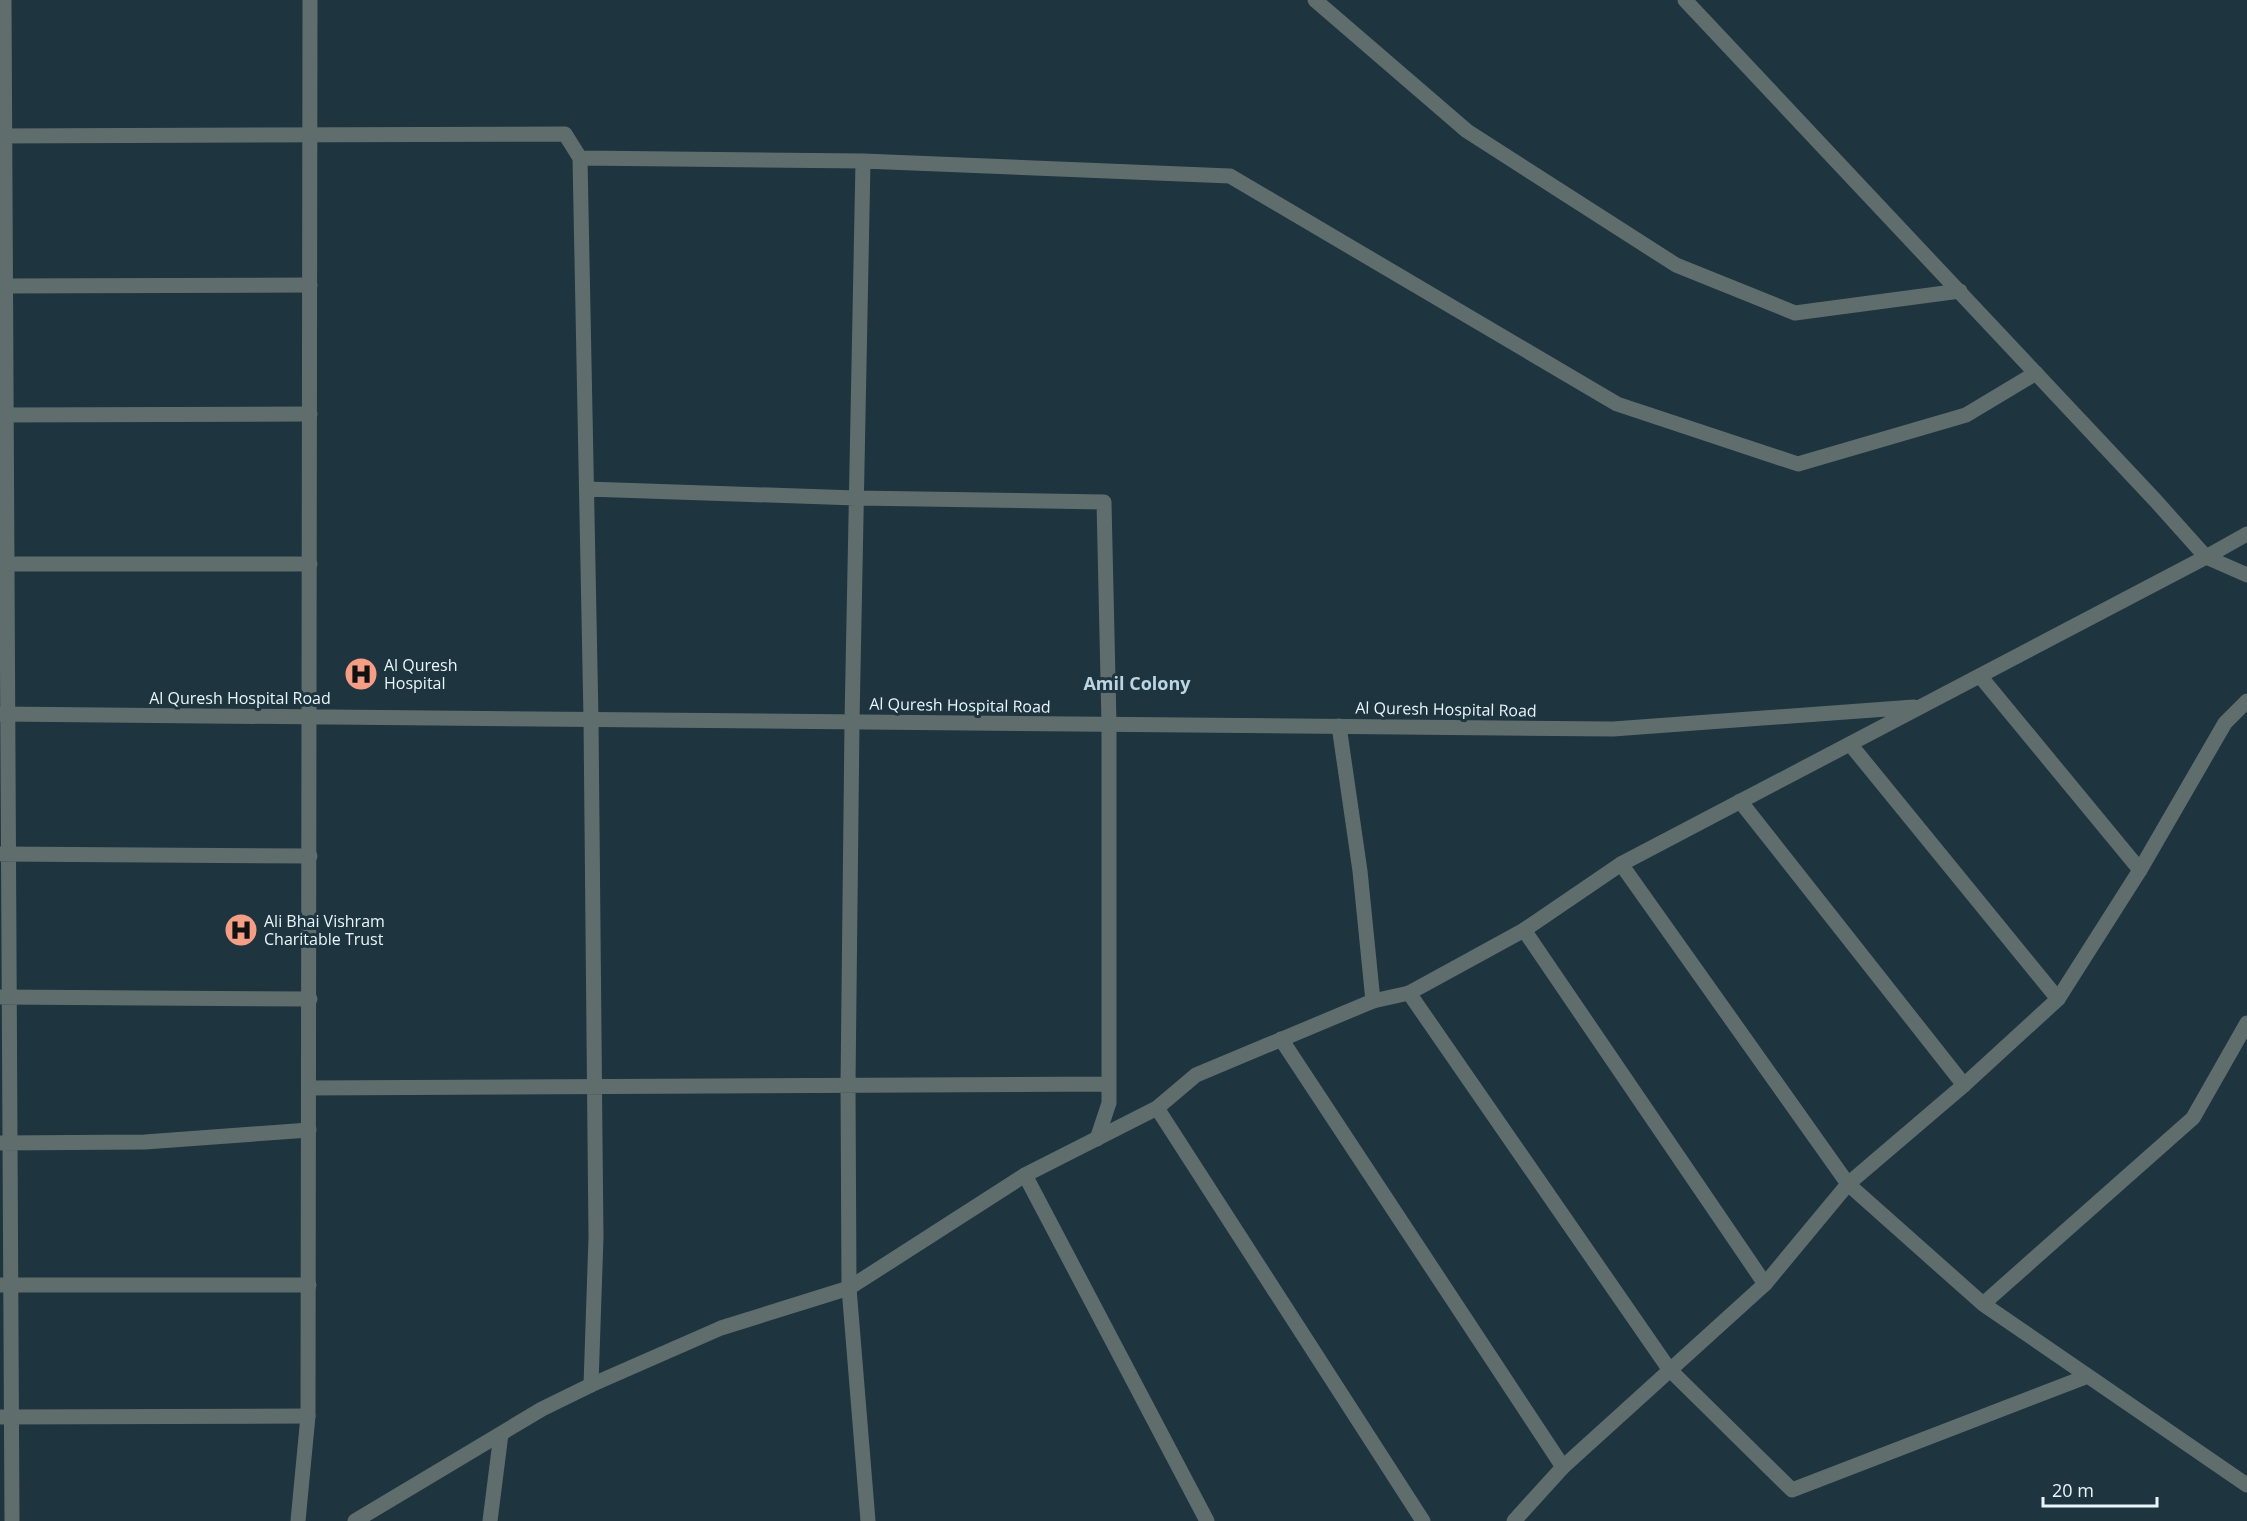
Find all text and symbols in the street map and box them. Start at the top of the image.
place label: Al Quresh Hospital [384,654,458,694]
hospital icon: Al Quresh Hospital [343,656,379,692]
district label: Amil Colony [1083,671,1191,695]
street label: Al Quresh Hospital Road [149,687,331,709]
street label: Al Quresh Hospital Road [869,692,1051,718]
street label: Al Quresh Hospital Road [1355,696,1537,722]
place label: Ali Bhai Vishram Charitable Trust [264,910,385,950]
hospital icon: Ali Bhai Vishram Charitable Trust [223,912,259,948]
scale bar [2043,1470,2157,1508]
text: 20 m [2052,1478,2094,1502]

